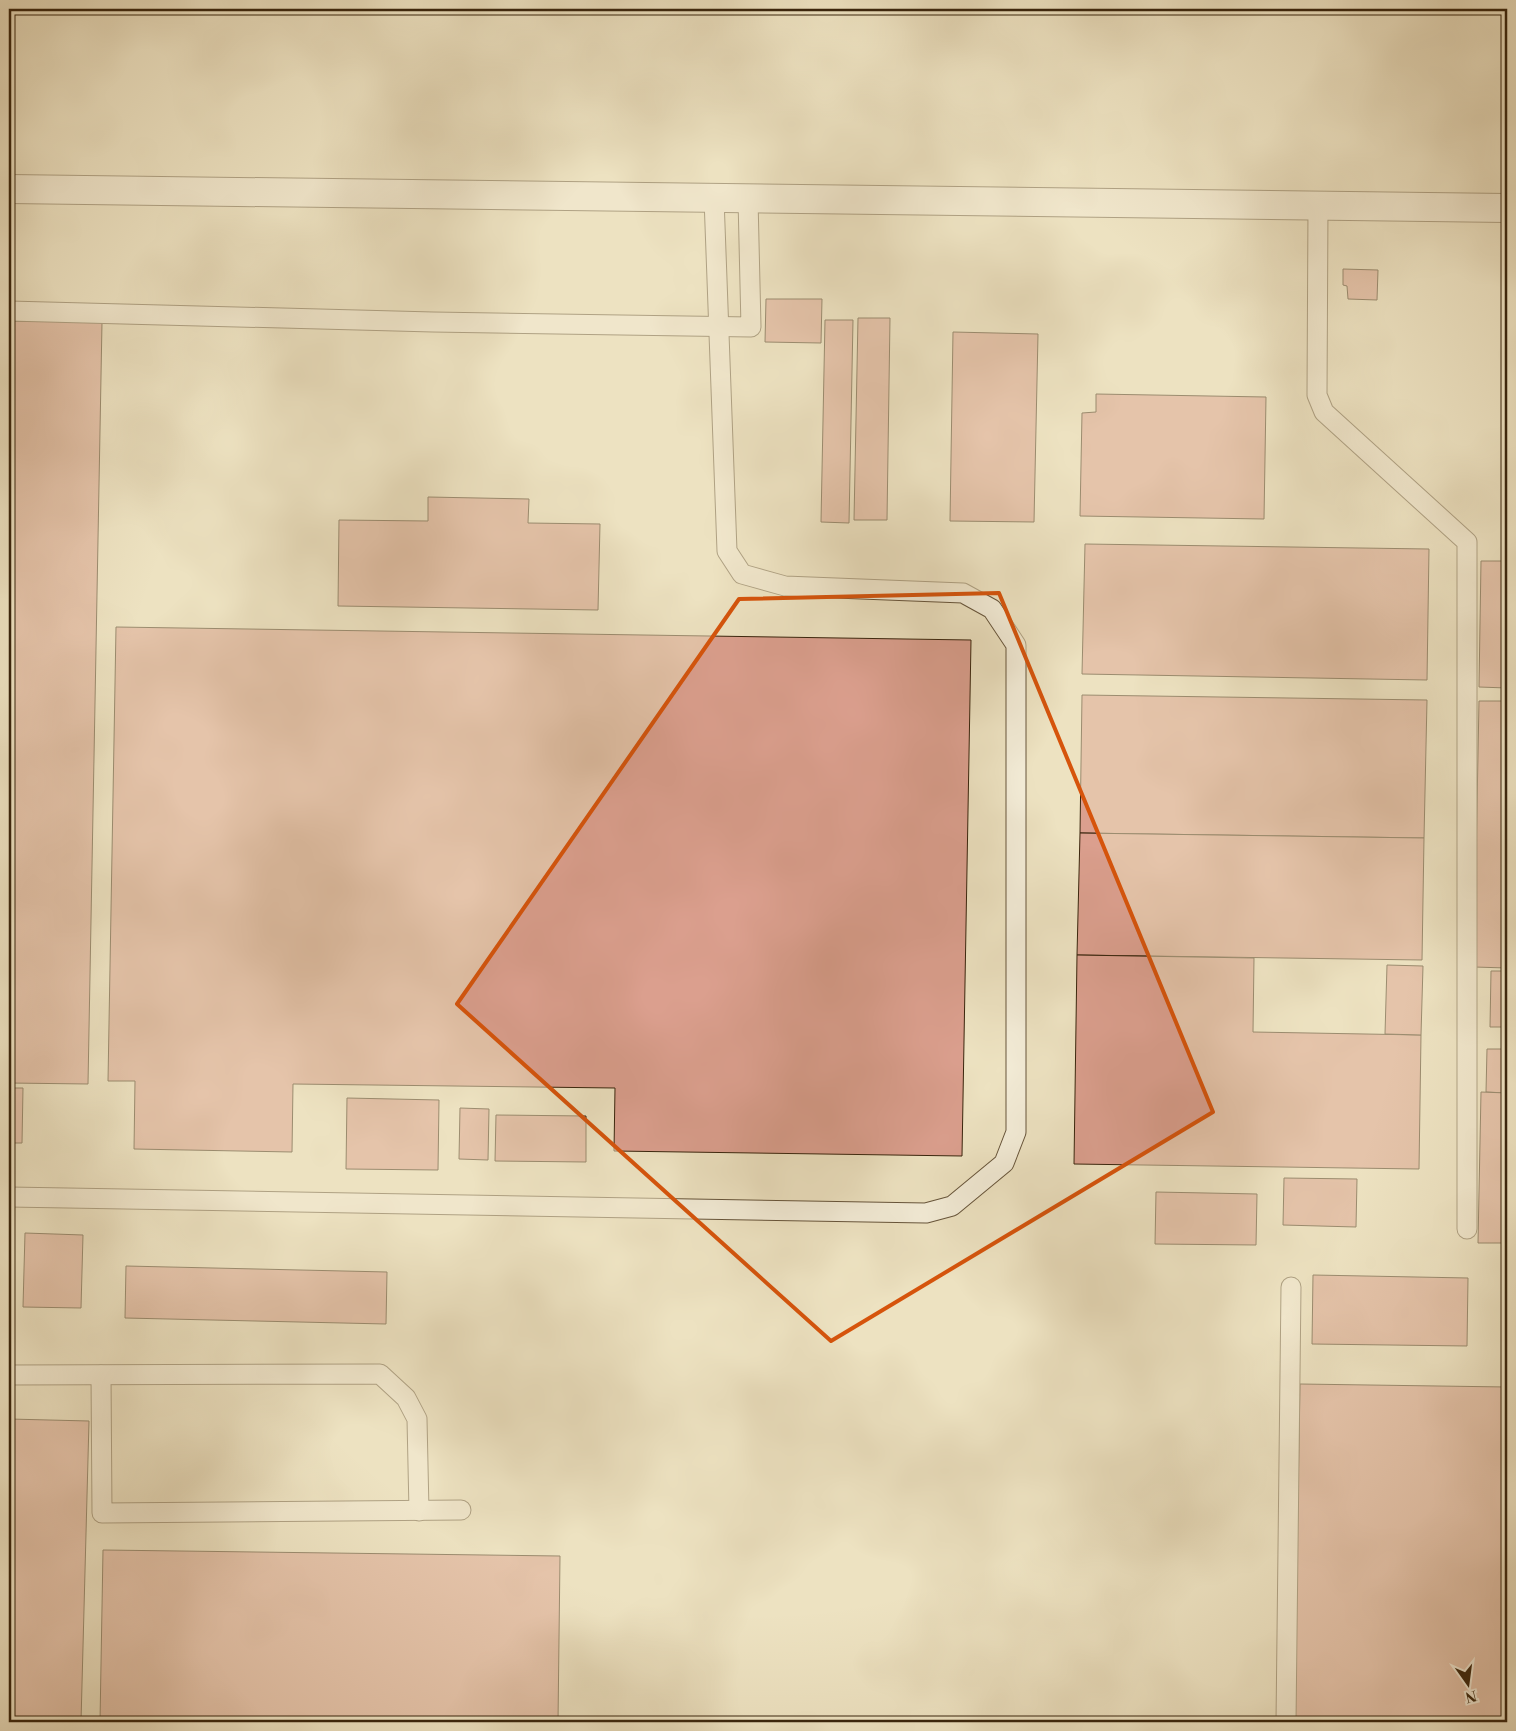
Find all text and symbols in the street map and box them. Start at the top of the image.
north arrow [1444,1658,1494,1708]
text: N [1463,1686,1478,1706]

